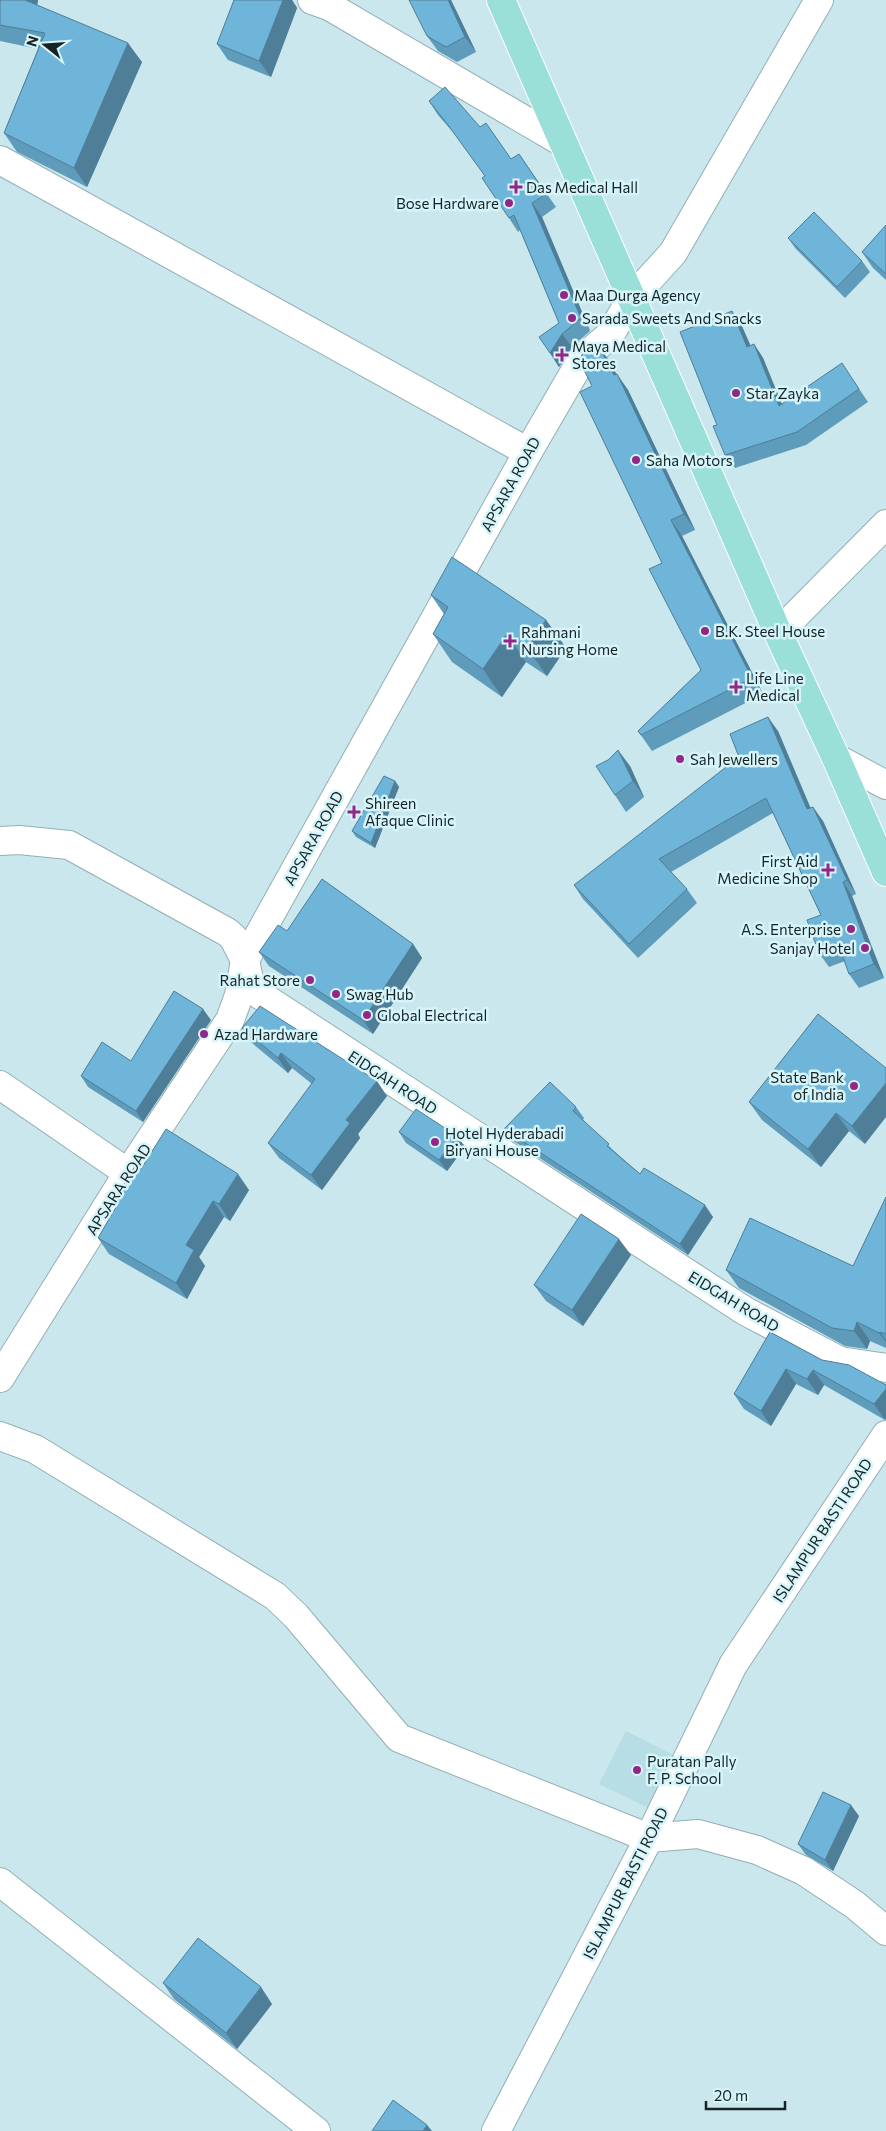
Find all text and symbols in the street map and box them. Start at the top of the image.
north arrow [20,20,70,70]
text: N [22,34,42,49]
place label: Das Medical Hall [526,178,638,196]
marker: Das Medical Hall [510,181,522,193]
place label: Bose Hardware [396,194,499,212]
marker: Bose Hardware [503,197,515,209]
place label: Maa Durga Agency [574,286,701,304]
marker: Maa Durga Agency [558,289,570,301]
place label: Sarada Sweets And Snacks [582,309,762,327]
marker: Sarada Sweets And Snacks [566,312,578,324]
place label: Maya Medical Stores [572,337,666,372]
marker: Maya Medical Stores [556,349,568,361]
place label: Star Zayka [746,384,819,402]
marker: Star Zayka [730,387,742,399]
street label: APSARA ROAD [477,434,543,534]
place label: Saha Motors [646,451,733,469]
marker: Saha Motors [630,454,642,466]
place label: B.K. Steel House [715,622,825,640]
place label: Rahmani Nursing Home [521,623,618,658]
marker: B.K. Steel House [699,625,711,637]
marker: Rahmani Nursing Home [503,634,517,648]
place label: Life Line Medical [746,669,804,704]
marker: Life Line Medical [730,681,742,693]
place label: Sah Jewellers [690,750,778,768]
marker: Sah Jewellers [674,753,686,765]
street label: APSARA ROAD [280,788,346,888]
place label: Shireen Afaque Clinic [365,794,454,829]
marker: Shireen Afaque Clinic [347,805,361,819]
place label: First Aid Medicine Shop [717,852,818,887]
marker: First Aid Medicine Shop [822,864,834,876]
place label: A.S. Enterprise [741,920,841,938]
marker: A.S. Enterprise [845,923,857,935]
place label: Sanjay Hotel [770,939,855,957]
marker: Sanjay Hotel [859,942,871,954]
place label: Rahat Store [219,971,300,989]
marker: Rahat Store [304,974,316,986]
place label: Swag Hub [346,985,414,1003]
marker: Swag Hub [330,988,342,1000]
place label: Global Electrical [377,1006,487,1024]
marker: Global Electrical [361,1009,373,1021]
place label: Azad Hardware [214,1025,318,1043]
marker: Azad Hardware [198,1028,210,1040]
street label: EIDGAH ROAD [345,1047,441,1117]
place label: State Bank of India [770,1068,844,1103]
marker: State Bank of India [848,1080,860,1092]
place label: Hotel Hyderabadi Biryani House [445,1124,564,1159]
marker: Hotel Hyderabadi Biryani House [429,1136,441,1148]
street label: APSARA ROAD [82,1140,154,1238]
street label: EIDGAH ROAD [685,1267,783,1335]
street label: ISLAMPUR BASTI ROAD [769,1455,875,1605]
place label: Puratan Pally F. P. School [647,1752,737,1787]
marker: Puratan Pally F. P. School [631,1764,643,1776]
street label: ISLAMPUR BASTI ROAD [579,1804,671,1962]
scale bar [706,2078,785,2110]
text: 20 m [714,2086,748,2104]

